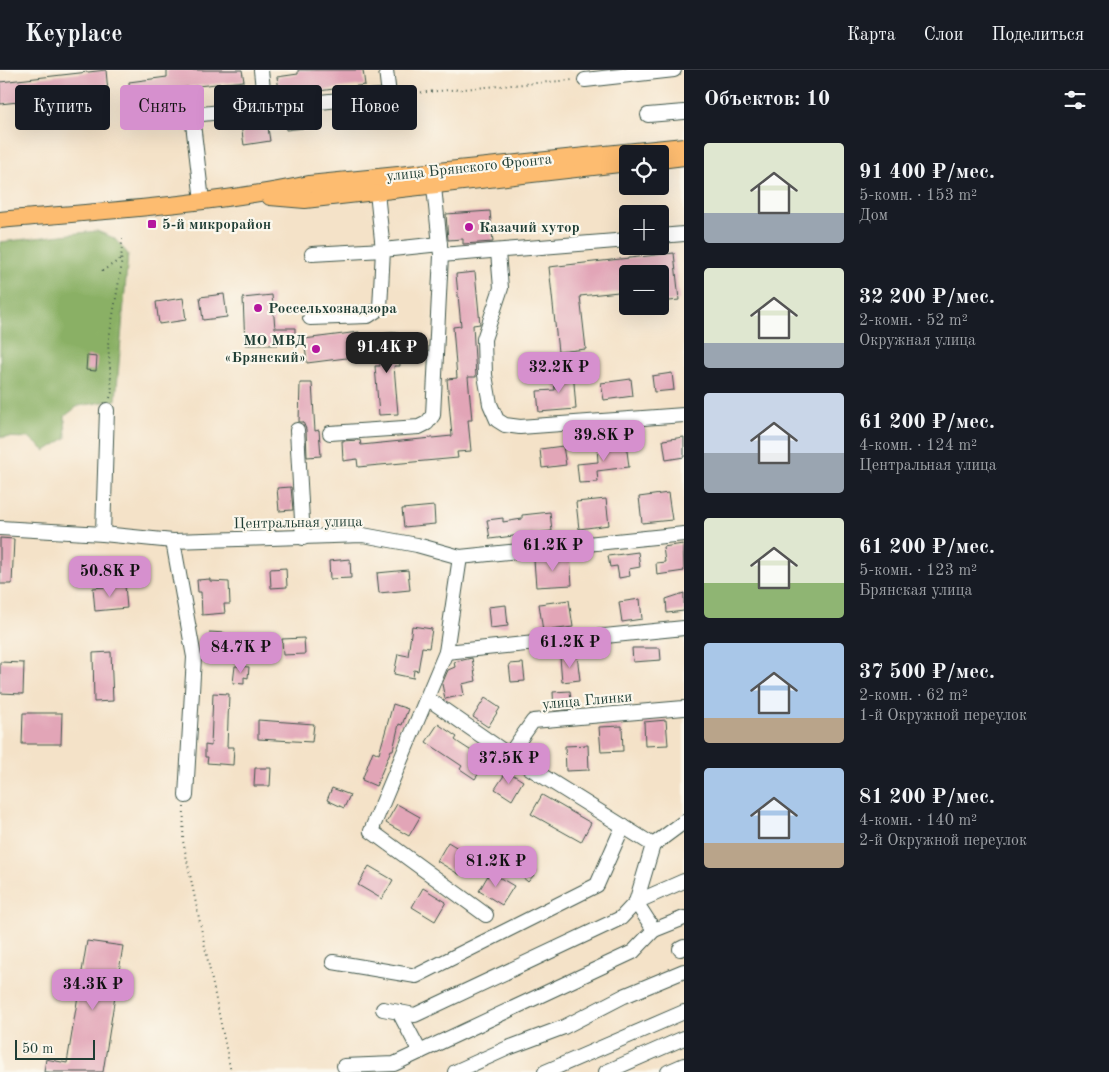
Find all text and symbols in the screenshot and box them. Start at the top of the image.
text: Keyplace [25,23,123,47]
text: Карта [847,26,896,44]
text: Слои [924,26,963,44]
text: Поделиться [991,26,1084,44]
chip: Купить [15,85,110,130]
chip: Снять [120,85,204,130]
chip: Фильтры [214,85,322,130]
chip: Новое [332,85,417,130]
icon: filters [1061,86,1089,114]
text: Объектов: 10 [704,89,830,110]
map controls [619,145,669,315]
button: locate [619,145,669,195]
street label: улица Брянского Фронта [386,152,553,185]
text: 91 400 ₽/мес. [859,162,995,183]
icon: home [744,163,804,223]
text: 5-комн. · 153 m² [859,188,977,204]
button: + [619,205,669,255]
text: Дом [859,208,888,224]
marker: 5-й микрорайон [146,218,158,230]
place label: 5-й микрорайон [162,218,271,233]
marker: Казачий хутор [463,221,475,233]
place label: Казачий хутор [479,221,580,236]
button: − [619,265,669,315]
text: 32 200 ₽/мес. [859,287,995,308]
icon: home [744,288,804,348]
marker: Россельхознадзора [252,302,264,314]
place label: Россельхознадзора [268,302,397,317]
text: 2-комн. · 52 m² [859,313,968,329]
pin: 91.4K ₽ [341,332,433,374]
text: Окружная улица [859,333,976,349]
place label: МО МВД «Брянский» [224,334,306,366]
text: 91.4K ₽ [357,340,417,356]
marker: МО МВД «Брянский» [310,343,322,355]
pin: 32.2K ₽ [513,352,605,394]
text: 32.2K ₽ [529,360,589,376]
text: 61 200 ₽/мес. [859,412,995,433]
icon: home [744,413,804,473]
pin: 39.8K ₽ [558,420,650,462]
text: 39.8K ₽ [574,428,634,444]
text: 4-комн. · 124 m² [859,438,977,454]
text: Центральная улица [859,458,997,474]
street label: Центральная улица [233,515,363,532]
pin: 61.2K ₽ [507,530,599,572]
text: 61 200 ₽/мес. [859,537,995,558]
text: 61.2K ₽ [523,538,583,554]
icon: home [744,538,804,598]
pin: 50.8K ₽ [64,556,156,598]
text: 5-комн. · 123 m² [859,563,977,579]
text: 50.8K ₽ [80,564,140,580]
text: Брянская улица [859,583,972,599]
pin: 61.2K ₽ [524,626,616,669]
pin: 84.7K ₽ [195,632,287,674]
text: 61.2K ₽ [540,635,600,651]
text: 84.7K ₽ [211,640,271,656]
text: 37 500 ₽/мес. [859,662,995,683]
icon: home [744,663,804,723]
text: 2-комн. · 62 m² [859,688,968,704]
street label: улица Глинки [541,690,633,713]
text: 1-й Окружной переулок [859,708,1027,724]
pin: 37.5K ₽ [463,742,555,785]
text: 37.5K ₽ [479,751,539,767]
text: 81 200 ₽/мес. [859,787,995,808]
icon: home [744,788,804,848]
text: 4-комн. · 140 m² [859,813,977,829]
text: 2-й Окружной переулок [859,833,1027,849]
pin: 81.2K ₽ [450,846,542,888]
text: 81.2K ₽ [466,854,526,870]
pin: 34.3K ₽ [47,968,139,1011]
text: 34.3K ₽ [63,977,123,993]
scale bar [15,1037,95,1060]
text: 50 m [22,1042,53,1056]

